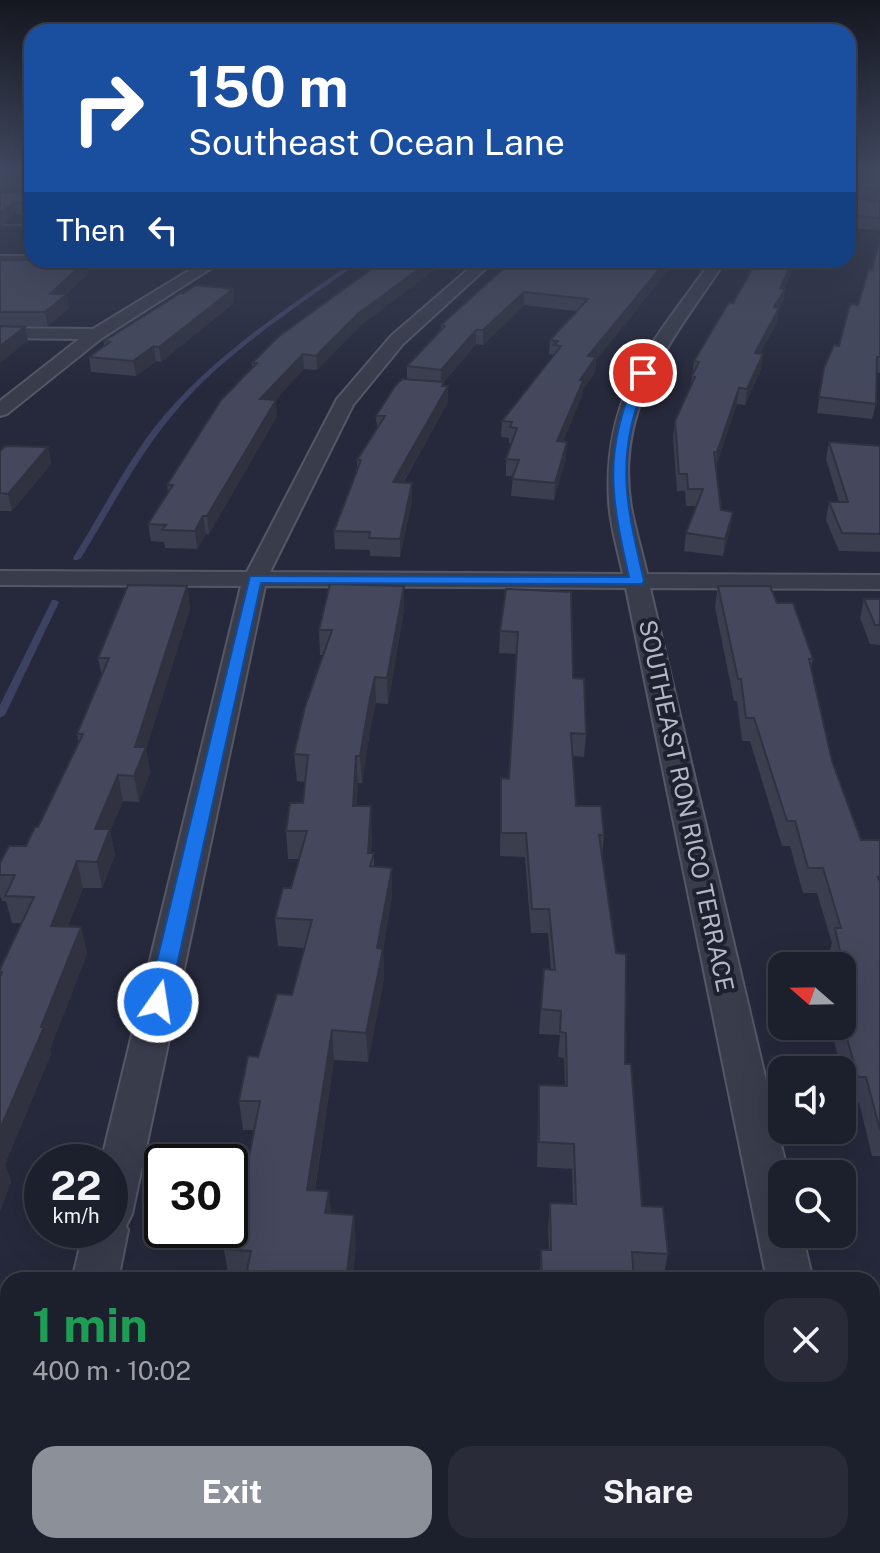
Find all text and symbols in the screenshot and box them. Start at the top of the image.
text: 150 m [188,54,349,120]
icon: right [56,56,160,160]
text: Southeast Ocean Lane [188,121,565,163]
icon: left [141,208,185,252]
text: Then [56,212,125,248]
pin [609,339,677,407]
icon: arrive [621,351,665,395]
street label: SOUTHEAST RON RICO TERRACE [634,617,740,994]
north arrow [768,952,856,1040]
map controls [768,952,856,1248]
position arrow [116,960,200,1044]
button: sound [768,1056,856,1144]
speed limit sign: 30 [144,1144,248,1248]
button: search [768,1160,856,1248]
text: 22 [51,1162,101,1209]
text: km/h [52,1204,100,1228]
text: 1 min [32,1296,148,1353]
button: close [764,1298,848,1382]
text: 400 m · 10:02 [32,1355,191,1386]
button: Exit [32,1446,432,1538]
button: Share [448,1446,848,1538]

